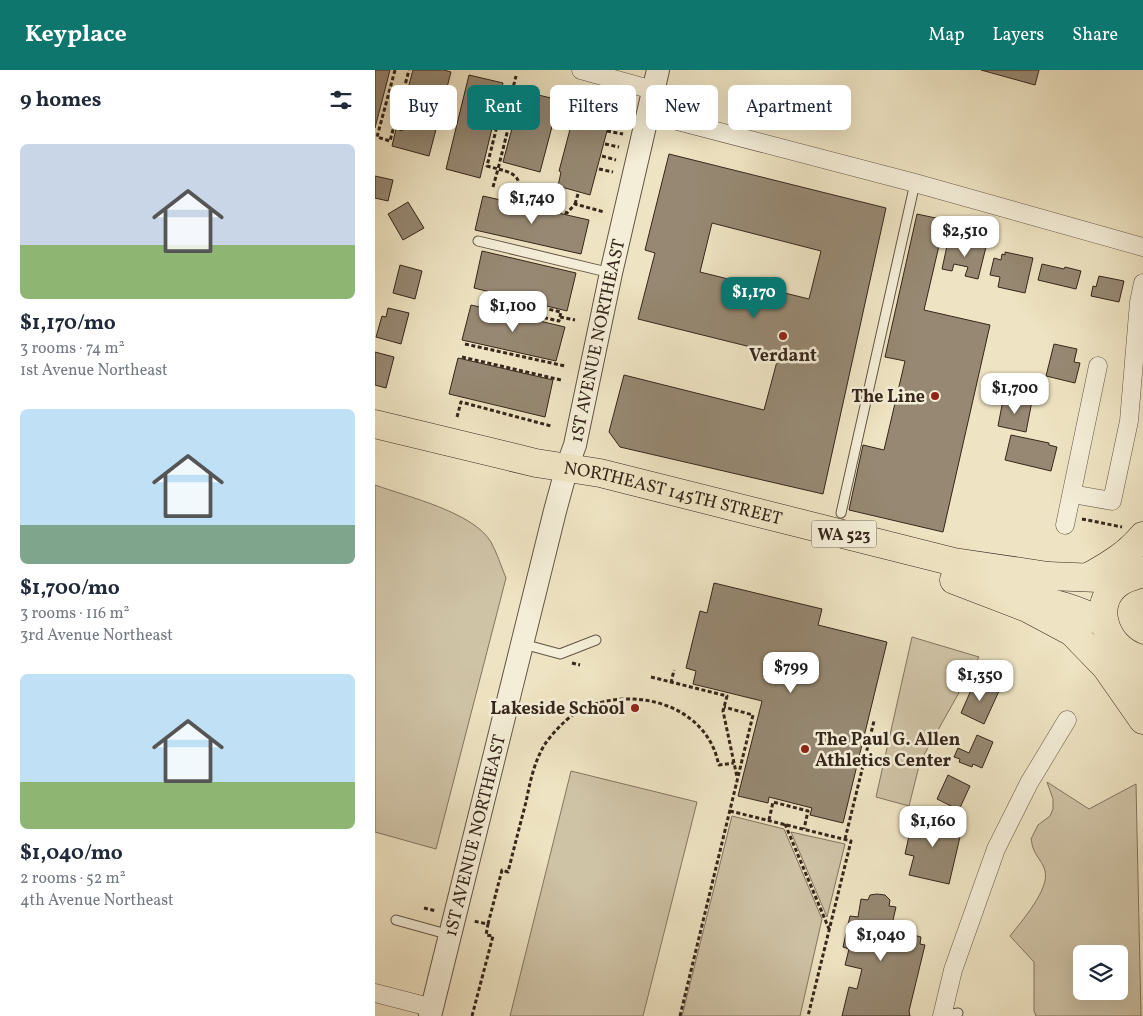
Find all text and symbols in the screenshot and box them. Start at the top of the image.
text: Keyplace [25,18,127,52]
text: Map [928,23,964,48]
text: Layers [992,23,1044,48]
text: Share [1072,23,1118,48]
chip: Buy [390,85,457,130]
chip: Rent [467,85,540,130]
chip: Filters [550,85,636,130]
chip: New [646,85,718,130]
chip: Apartment [728,85,851,130]
text: 9 homes [20,86,101,115]
icon: filters [327,86,355,114]
icon: home [143,176,233,266]
pin: $1,740 [491,182,573,225]
text: $1,740 [509,188,555,210]
pin: $2,510 [924,216,1006,258]
text: $2,510 [942,221,988,243]
street label: 1ST AVENUE NORTHEAST [565,236,633,445]
pin: $1,170 [713,276,795,319]
text: $1,170 [732,282,776,304]
pin: $1,100 [472,290,554,333]
text: $1,100 [490,296,536,318]
text: $1,170/mo [20,309,116,338]
marker: Verdant [777,330,789,342]
text: 3 rooms · 74 m² [20,338,125,360]
place label: Verdant [749,344,817,369]
text: 1st Avenue Northeast [20,360,168,382]
pin: $1,700 [974,372,1056,415]
text: $1,700 [992,378,1038,400]
place label: The Line [851,385,925,410]
marker: The Line [929,390,941,402]
icon: home [143,441,233,531]
street label: NORTHEAST 145TH STREET [562,457,785,532]
road number: WA 523 [811,520,877,548]
text: $1,700/mo [20,574,120,603]
text: 3 rooms · 116 m² [20,603,129,625]
text: 3rd Avenue Northeast [20,625,173,647]
pin: $799 [761,652,821,694]
text: $799 [774,657,808,679]
pin: $1,350 [939,660,1021,702]
text: $1,350 [957,665,1003,687]
place label: Lakeside School [490,697,625,722]
marker: Lakeside School [629,702,641,714]
icon: home [143,706,233,796]
place label: The Paul G. Allen Athletics Center [815,728,960,774]
street label: 1ST AVENUE NORTHEAST [439,732,513,939]
marker: The Paul G. Allen Athletics Center [799,743,811,755]
pin: $1,160 [892,806,974,848]
text: $1,160 [910,811,956,833]
text: $1,040/mo [20,839,123,868]
text: 2 rooms · 52 m² [20,868,126,890]
text: 4th Avenue Northeast [20,890,174,912]
pin: $1,040 [840,920,922,962]
text: $1,040 [857,925,905,947]
map controls [1073,945,1128,1000]
button: layers [1073,945,1128,1000]

